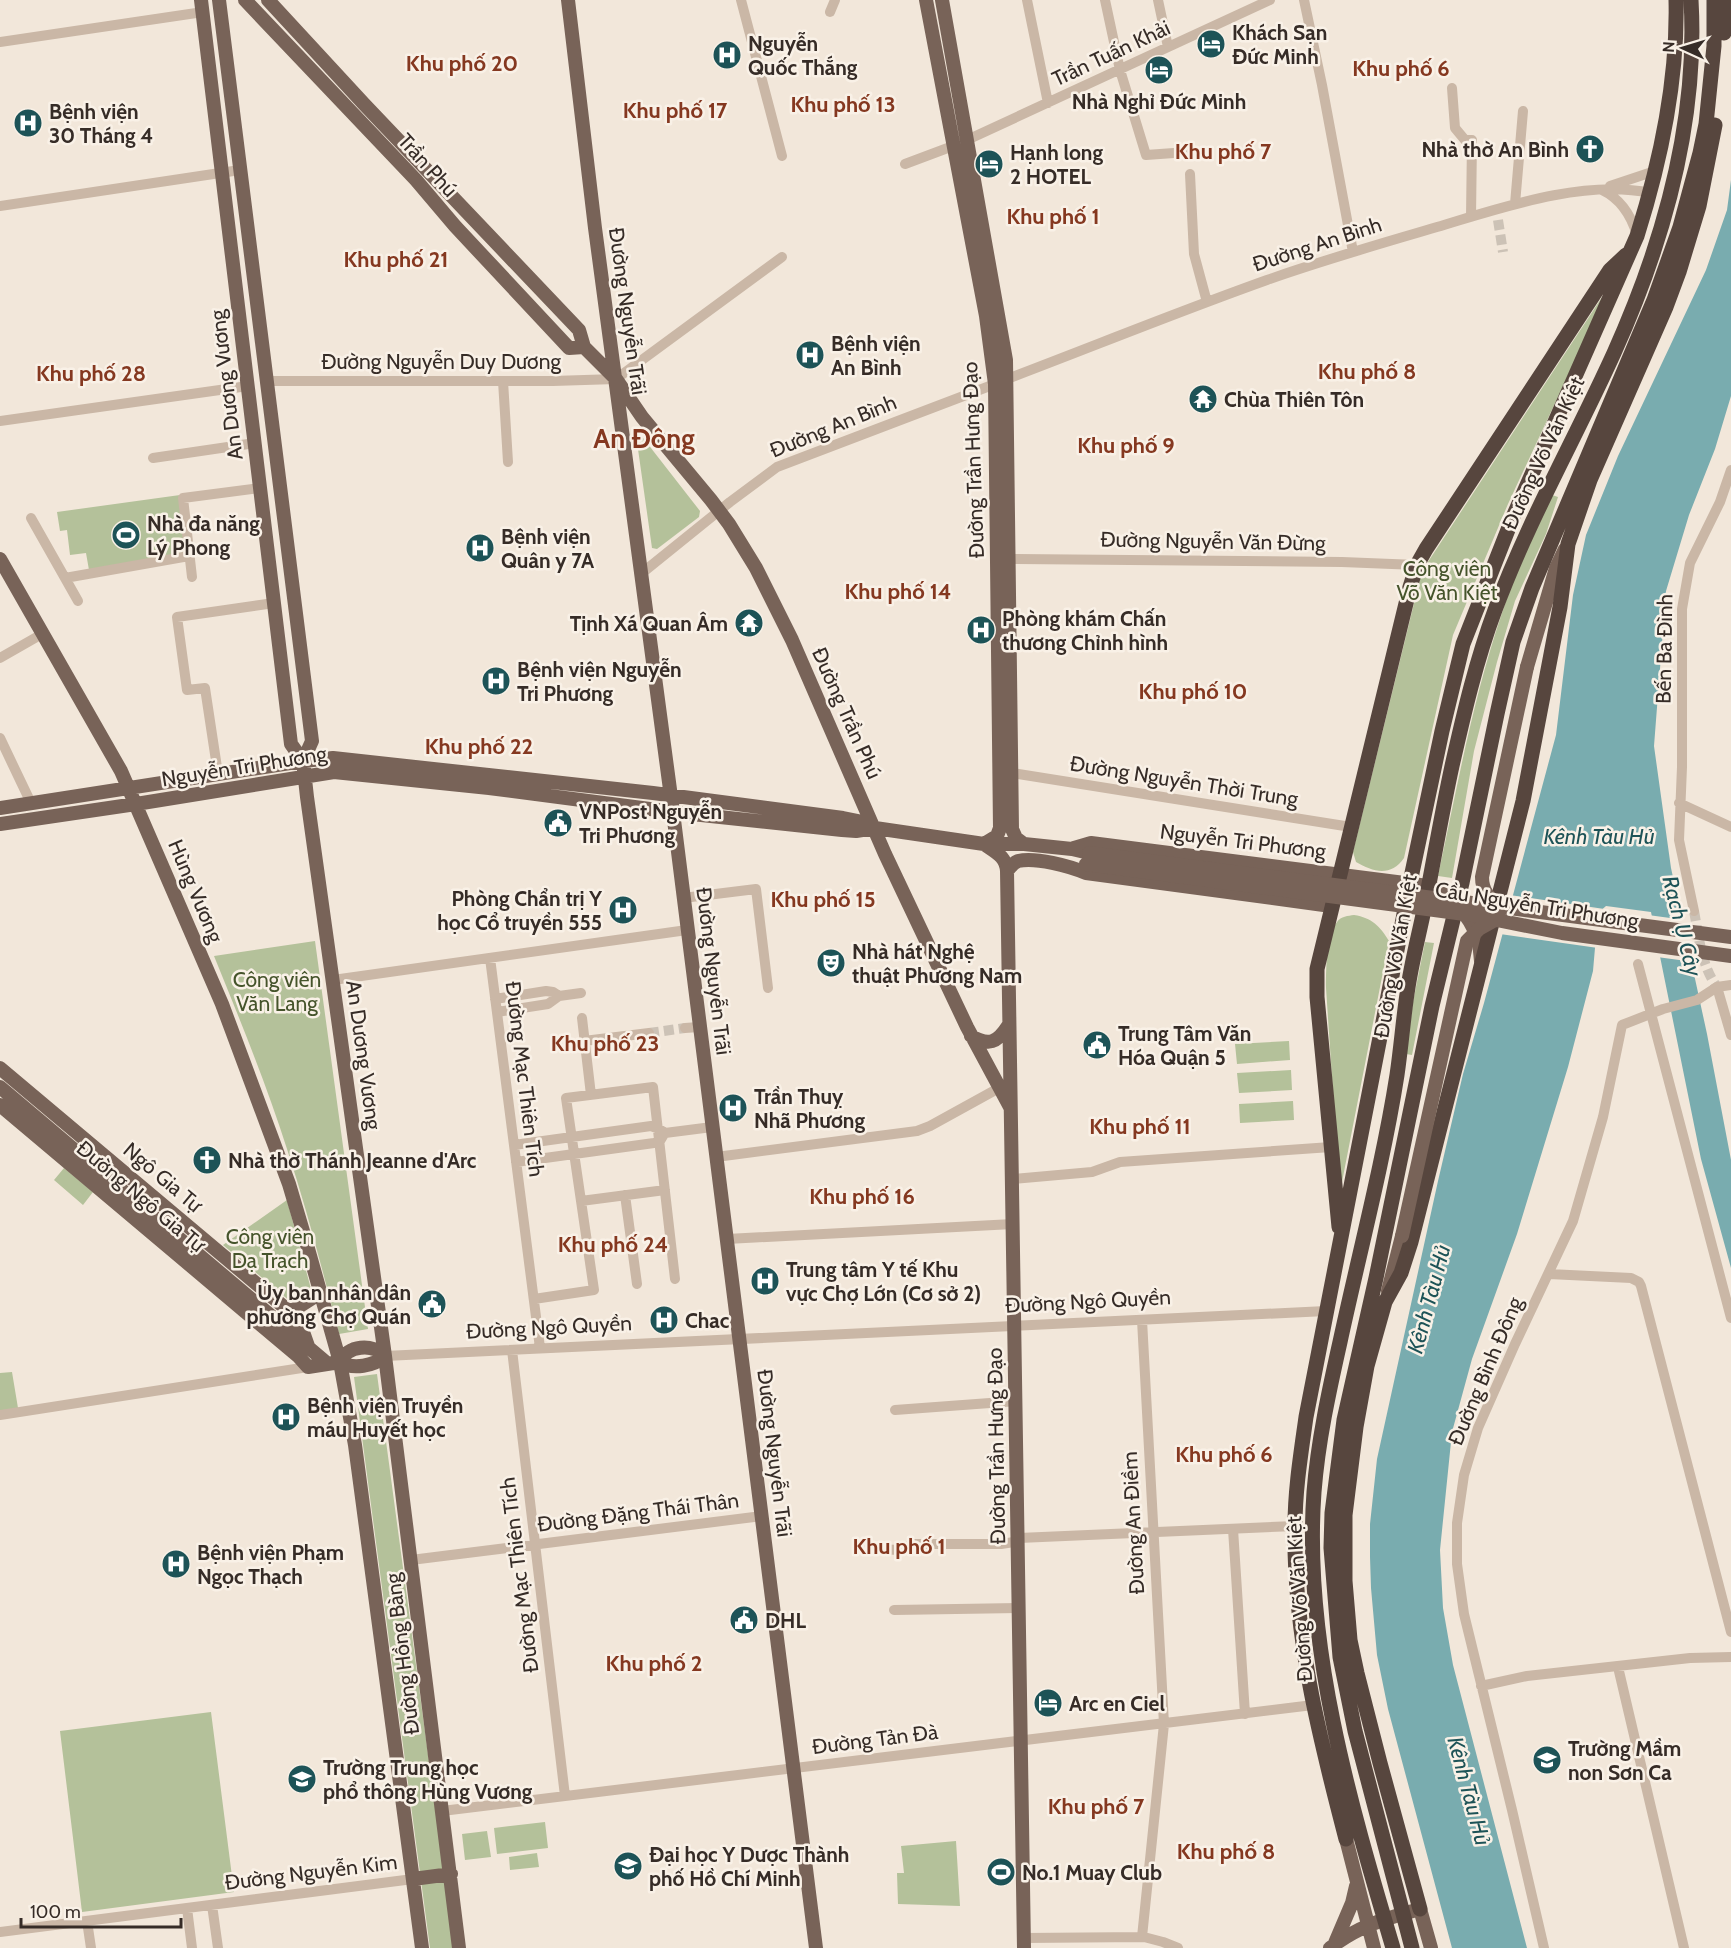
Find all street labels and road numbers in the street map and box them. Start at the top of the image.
street label: Trần Tuấn Khải [1048,15,1174,91]
street label: Trần Phú [393,128,463,202]
street label: Đường An Bình [1249,211,1385,277]
street label: Đường Nguyễn Trãi [604,226,652,396]
street label: An Dương Vương [204,308,248,461]
street label: Đường Nguyễn Duy Dương [321,349,561,374]
street label: Đường Trần Hưng Đạo [957,361,989,559]
street label: Đường Võ Văn Kiệt [1497,373,1589,533]
street label: Đường An Bình [766,389,900,463]
street label: Đường Nguyễn Văn Đừng [1100,527,1326,555]
street label: Bến Ba Đình [1651,594,1677,704]
street label: Đường Trần Phú [807,643,887,783]
street label: Nguyễn Tri Phương [160,741,329,791]
street label: Đường Nguyễn Thời Trung [1068,751,1300,811]
street label: Nguyễn Tri Phương [1159,818,1328,864]
street label: Hùng Vương [163,836,229,947]
street label: Đường Võ Văn Kiệt [1368,872,1422,1040]
street label: Cầu Nguyễn Tri Phương [1434,877,1641,934]
street label: Đường Nguyễn Trãi [691,886,737,1056]
street label: An Dương Vương [341,979,387,1132]
street label: Đường Mạc Thiên Tích [501,980,549,1178]
street label: Đường Ngô Gia Tự [72,1135,212,1258]
street label: Ngô Gia Tự [119,1137,209,1218]
street label: Đường Ngô Quyền [1004,1284,1172,1318]
street label: Đường Bình Đông [1443,1293,1528,1449]
street label: Đường Ngô Quyền [465,1310,633,1344]
street label: Đường Trần Hưng Đạo [982,1347,1010,1545]
street label: Đường Nguyễn Trãi [752,1368,798,1538]
street label: Đường An Điềm [1117,1451,1149,1595]
street label: Đường Mạc Thiên Tích [495,1476,543,1674]
street label: Đường Đặng Thái Thân [536,1487,740,1537]
street label: Đường Võ Văn Kiệt [1281,1515,1317,1683]
street label: Đường Hồng Bàng [380,1571,424,1736]
street label: Đường Tản Đà [811,1719,939,1759]
street label: Đường Nguyễn Kim [223,1849,399,1895]

